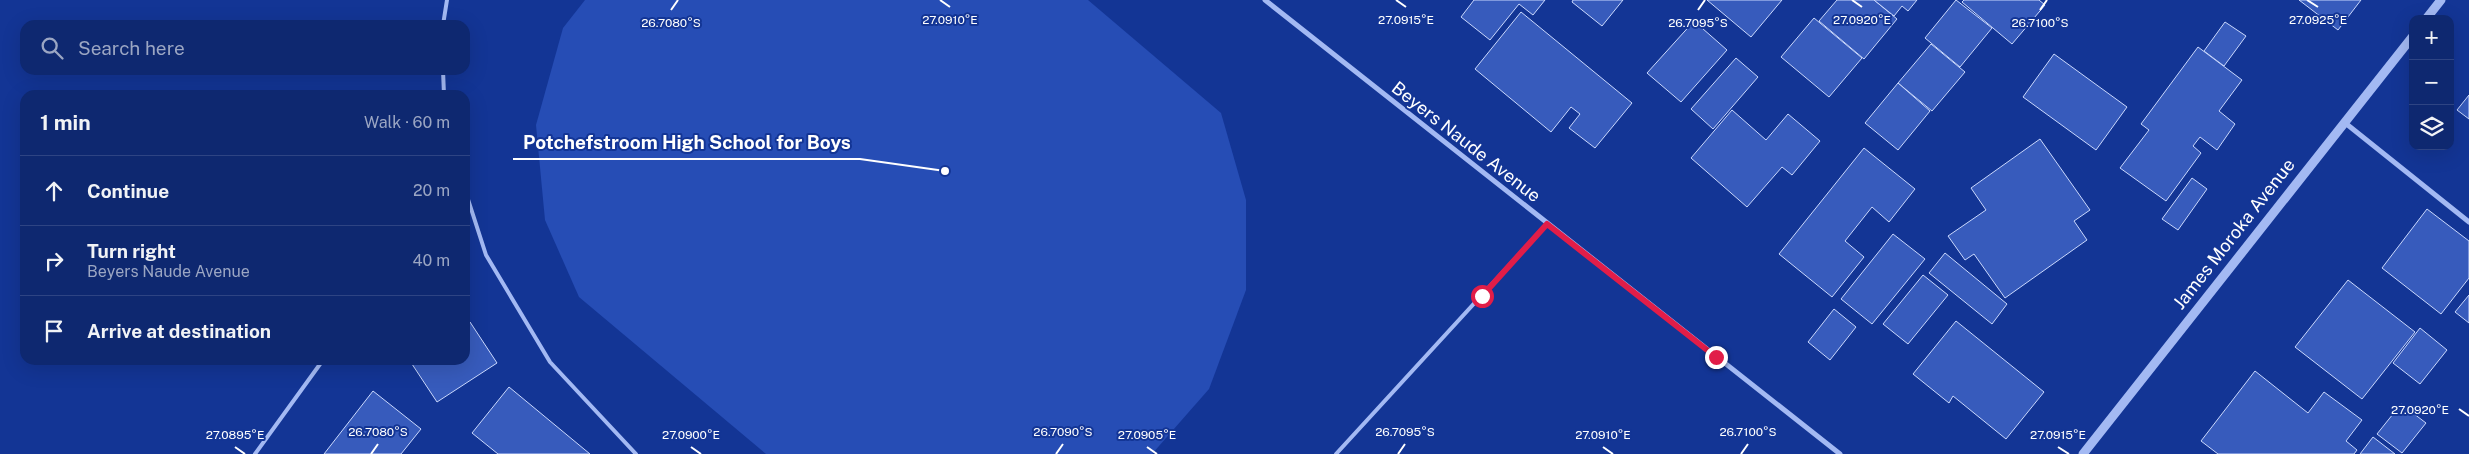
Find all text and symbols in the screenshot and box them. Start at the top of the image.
text: 27.0910°E [922,13,978,27]
text: 27.0915°E [1378,13,1434,27]
text: 27.0920°E [1833,13,1891,27]
text: 27.0925°E [2289,13,2347,27]
map controls [2409,15,2454,150]
button: + [2409,15,2454,60]
text: 26.7080°S [641,16,701,30]
text: 26.7095°S [1668,16,1728,30]
text: 26.7100°S [2011,16,2069,30]
search box [20,20,470,75]
icon: search [38,34,66,62]
text: Search here [78,37,185,59]
button: − [2409,60,2454,105]
street label: Beyers Naude Avenue [1388,77,1545,206]
button: layers [2409,105,2454,150]
text: 1 min [40,110,91,135]
text: Walk · 60 m [364,113,450,132]
callout: Potchefstroom High School for Boys [513,125,860,159]
text: Potchefstroom High School for Boys [523,131,851,153]
street label: James Moroka Avenue [2168,154,2299,313]
icon: ahead [40,177,68,205]
text: Continue [87,180,169,202]
text: 20 m [413,181,450,200]
text: Turn right [87,240,176,262]
icon: right [40,247,68,275]
text: 40 m [412,251,450,270]
text: Beyers Naude Avenue [87,262,250,281]
route start [1471,285,1494,308]
icon: arrive [40,317,68,345]
text: Arrive at destination [87,320,271,342]
route end [1705,346,1728,369]
text: 27.0920°E [2391,403,2449,417]
text: 26.7080°S [348,425,408,439]
text: 26.7090°S [1033,425,1093,439]
text: 26.7095°S [1375,425,1435,439]
text: 26.7100°S [1719,425,1777,439]
text: 27.0895°E [206,428,264,442]
text: 27.0900°E [662,428,720,442]
text: 27.0905°E [1118,428,1176,442]
text: 27.0910°E [1575,428,1631,442]
text: 27.0915°E [2030,428,2086,442]

